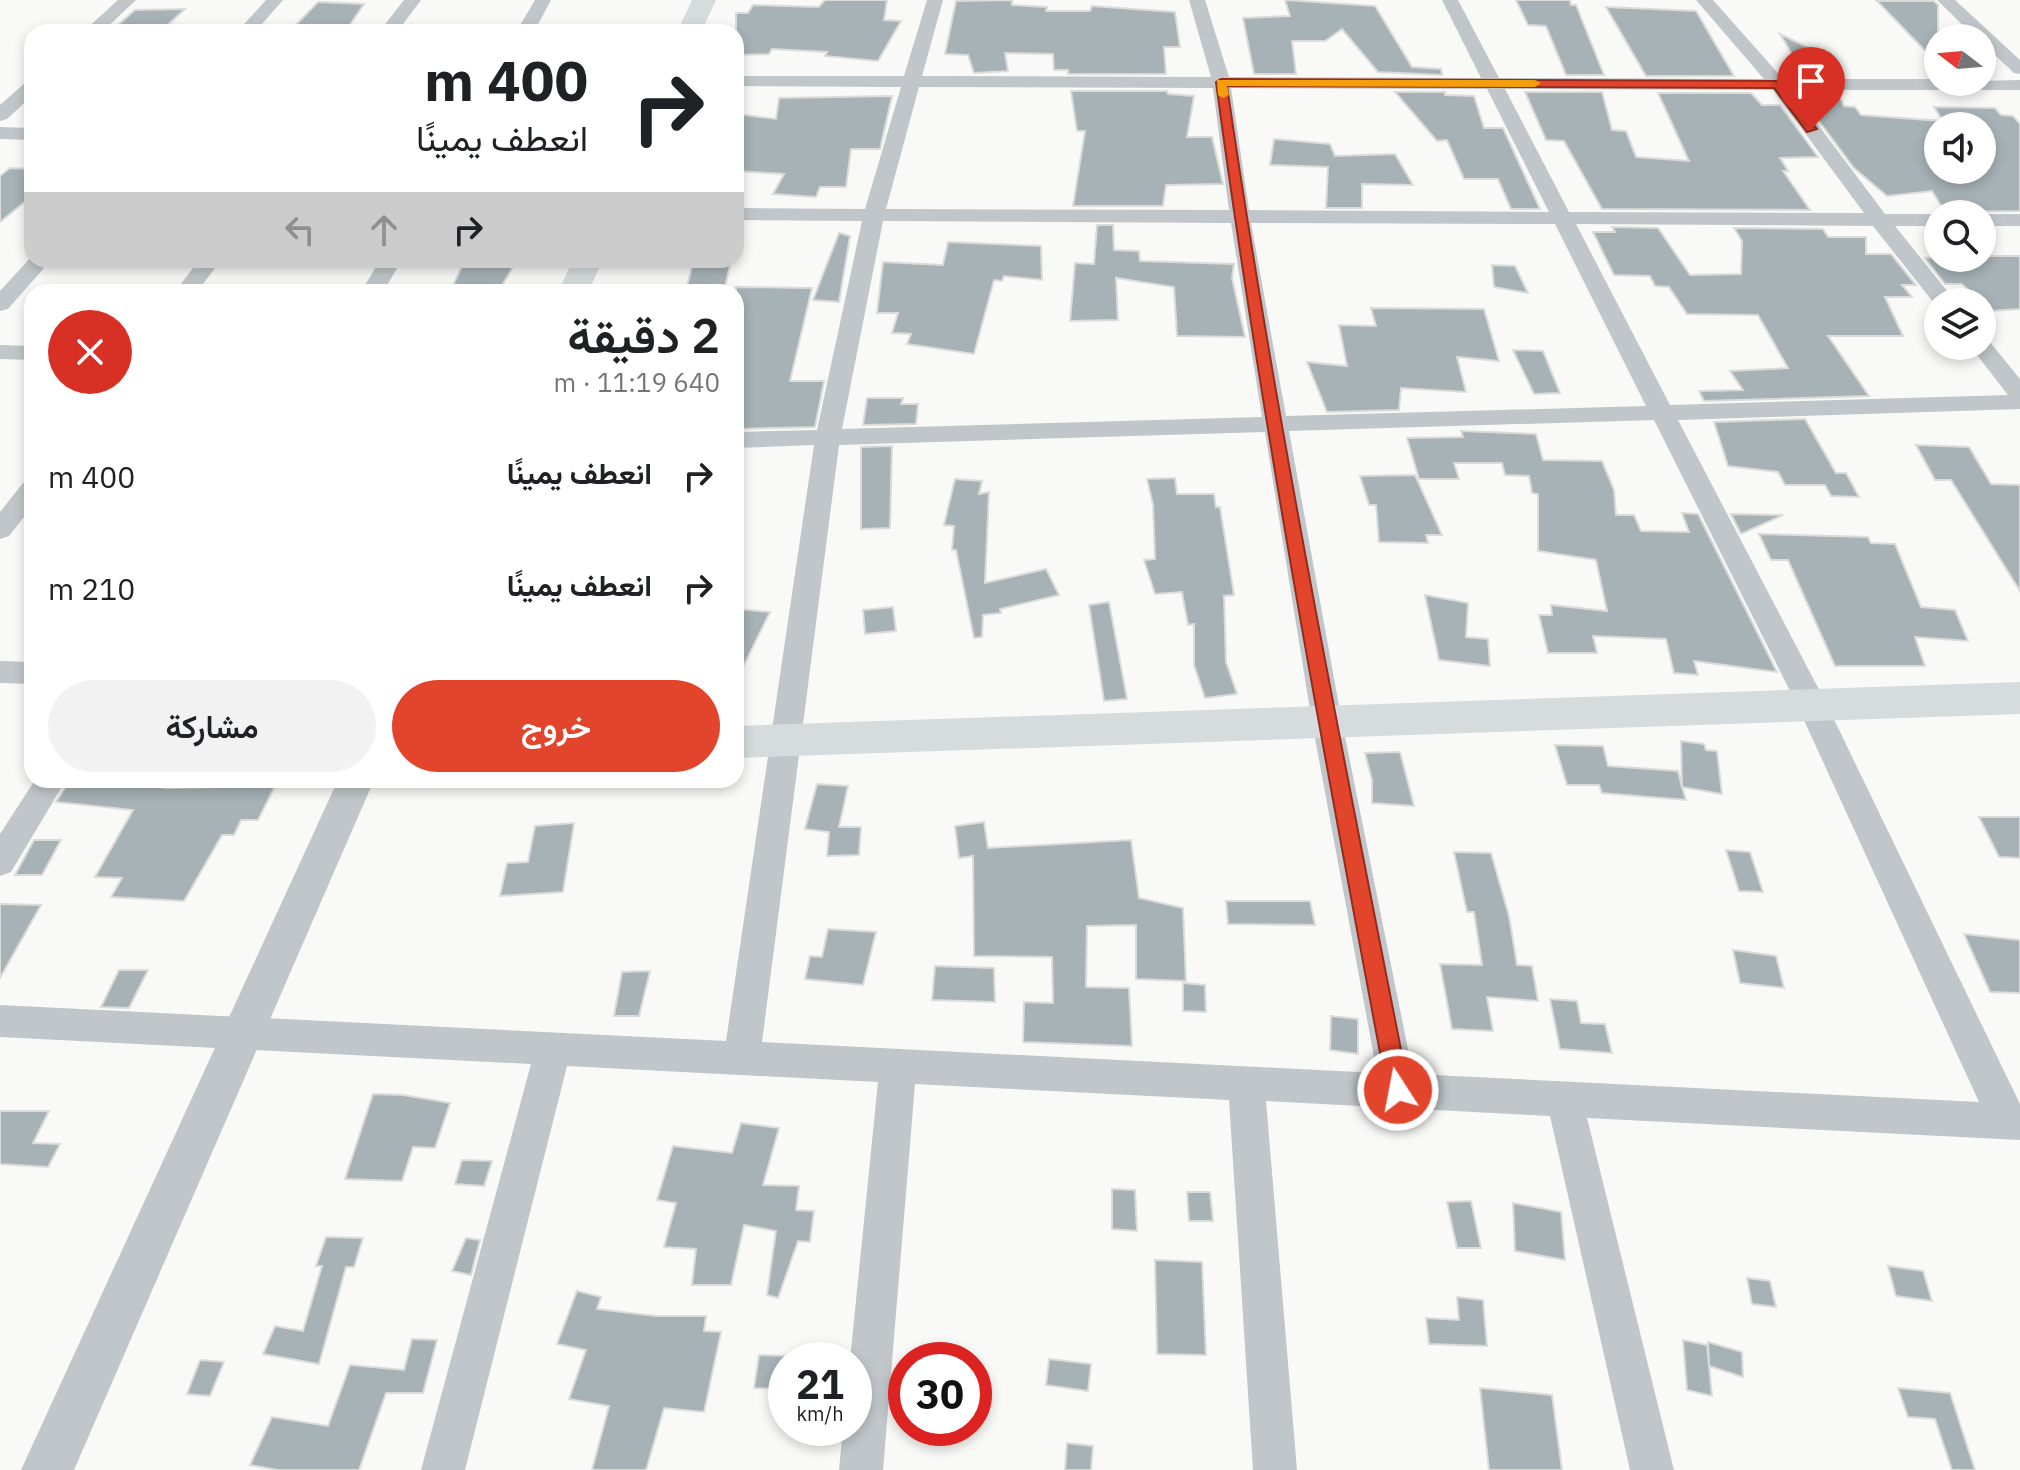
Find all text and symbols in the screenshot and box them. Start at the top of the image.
north arrow [1924,24,1996,96]
map controls [1924,24,1996,360]
text: 400 m [424,44,588,116]
pin [1777,47,1845,129]
icon: right [616,56,720,160]
icon: arrive [1789,59,1833,103]
button: sound [1924,112,1996,184]
text: انعطف يمينًا [416,114,588,161]
button: search [1924,200,1996,272]
icon: left [278,208,322,252]
icon: ahead [362,208,406,252]
icon: right [446,208,490,252]
button: layers [1924,288,1996,360]
text: 2 دقيقة [567,304,720,366]
button: close [48,310,132,394]
text: 640 m · 11:19 [554,365,720,399]
text: انعطف يمينًا [507,453,652,492]
icon: right [676,454,720,498]
text: 400 m [48,457,135,496]
text: انعطف يمينًا [507,565,652,604]
icon: right [676,566,720,610]
text: 210 m [48,569,135,608]
button: مشاركة [48,680,376,772]
button: خروج [392,680,720,772]
position arrow [1356,1048,1440,1132]
speed limit sign: 30 [888,1342,992,1446]
text: 21 [796,1358,844,1410]
text: km/h [796,1400,844,1427]

